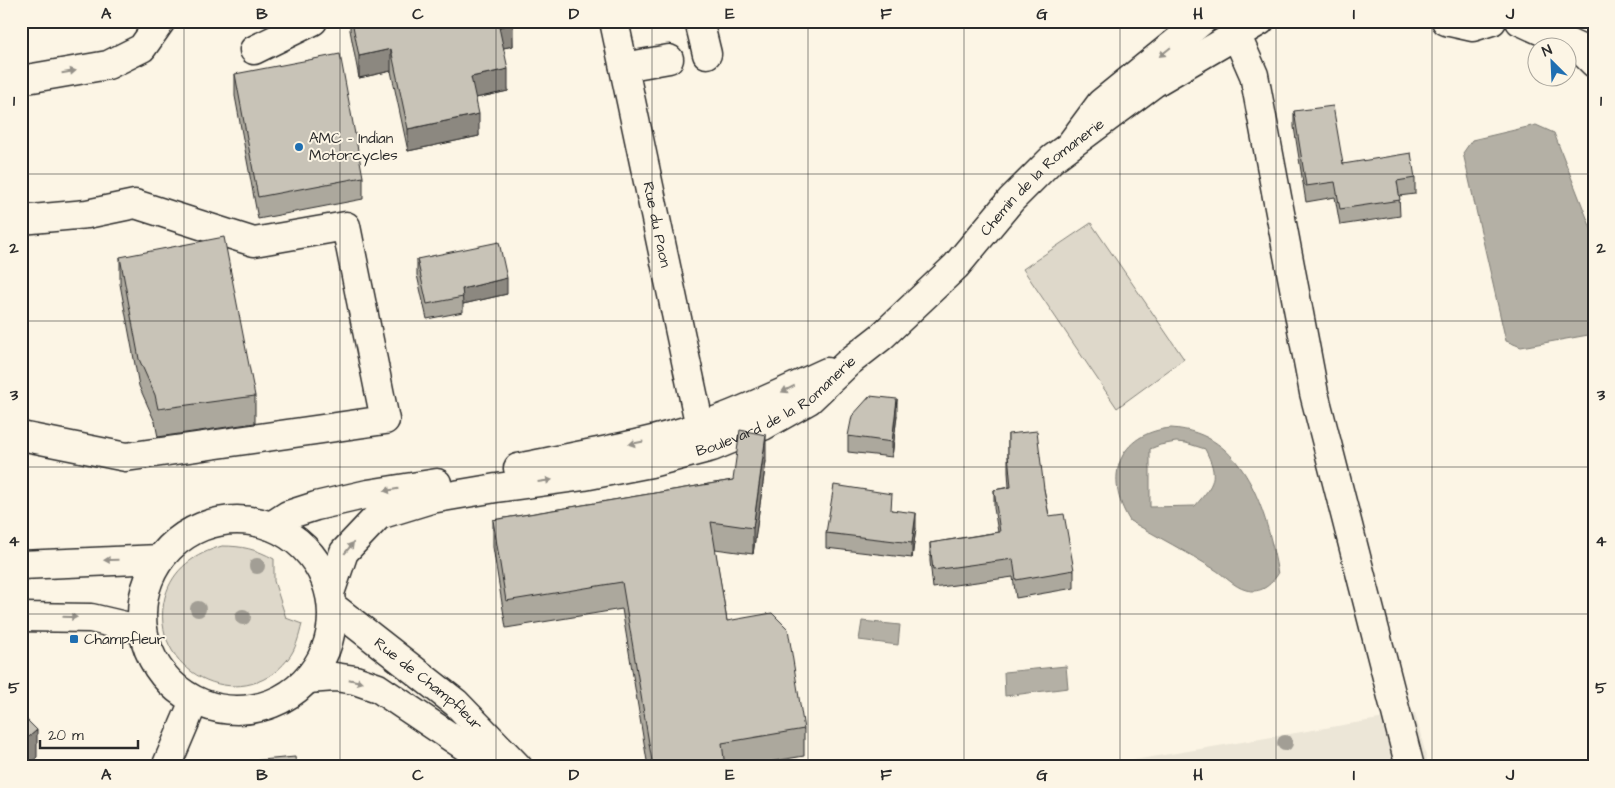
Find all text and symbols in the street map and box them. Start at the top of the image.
text: A [101,3,112,25]
text: B [256,3,268,25]
text: C [412,3,424,25]
text: D [569,3,580,25]
text: E [725,3,735,25]
text: F [880,3,892,25]
text: G [1036,3,1048,25]
text: H [1193,3,1203,25]
text: I [1353,3,1355,25]
text: J [1505,3,1515,25]
north arrow [1528,38,1578,88]
text: N [1539,40,1555,62]
one-way arrow [1158,47,1171,57]
one-way arrow [62,67,78,75]
text: 1 [13,90,16,112]
text: 1 [1600,90,1603,112]
street label: Chemin de la Romanerie [975,113,1108,240]
place label: AMC - Indian Motorcycles [309,128,398,167]
marker: AMC - Indian Motorcycles [293,141,305,153]
street label: Rue du Paon [638,180,676,270]
text: 2 [8,237,19,259]
text: 2 [1595,237,1606,259]
street label: Boulevard de la Romanerie [694,350,860,461]
text: 3 [9,384,19,406]
text: 3 [1596,384,1606,406]
one-way arrow [781,386,795,394]
one-way arrow [627,440,643,448]
one-way arrow [537,477,553,485]
one-way arrow [382,487,398,495]
text: 4 [9,530,20,552]
text: 4 [1596,530,1607,552]
one-way arrow [343,542,354,555]
one-way arrow [103,557,119,565]
one-way arrow [62,614,78,622]
place label: Champfleur [84,629,165,650]
street label: Rue de Champfleur [370,632,487,735]
marker: Champfleur [68,633,80,645]
text: 5 [8,677,20,699]
one-way arrow [349,677,364,685]
text: 5 [1595,677,1607,699]
scale bar [40,718,138,750]
text: 20 m [48,725,84,746]
text: A [101,764,112,786]
text: B [256,764,268,786]
text: C [412,764,424,786]
text: D [569,764,580,786]
text: E [725,764,735,786]
text: F [880,764,892,786]
text: G [1036,764,1048,786]
text: H [1193,764,1203,786]
text: I [1353,764,1355,786]
text: J [1505,764,1515,786]

